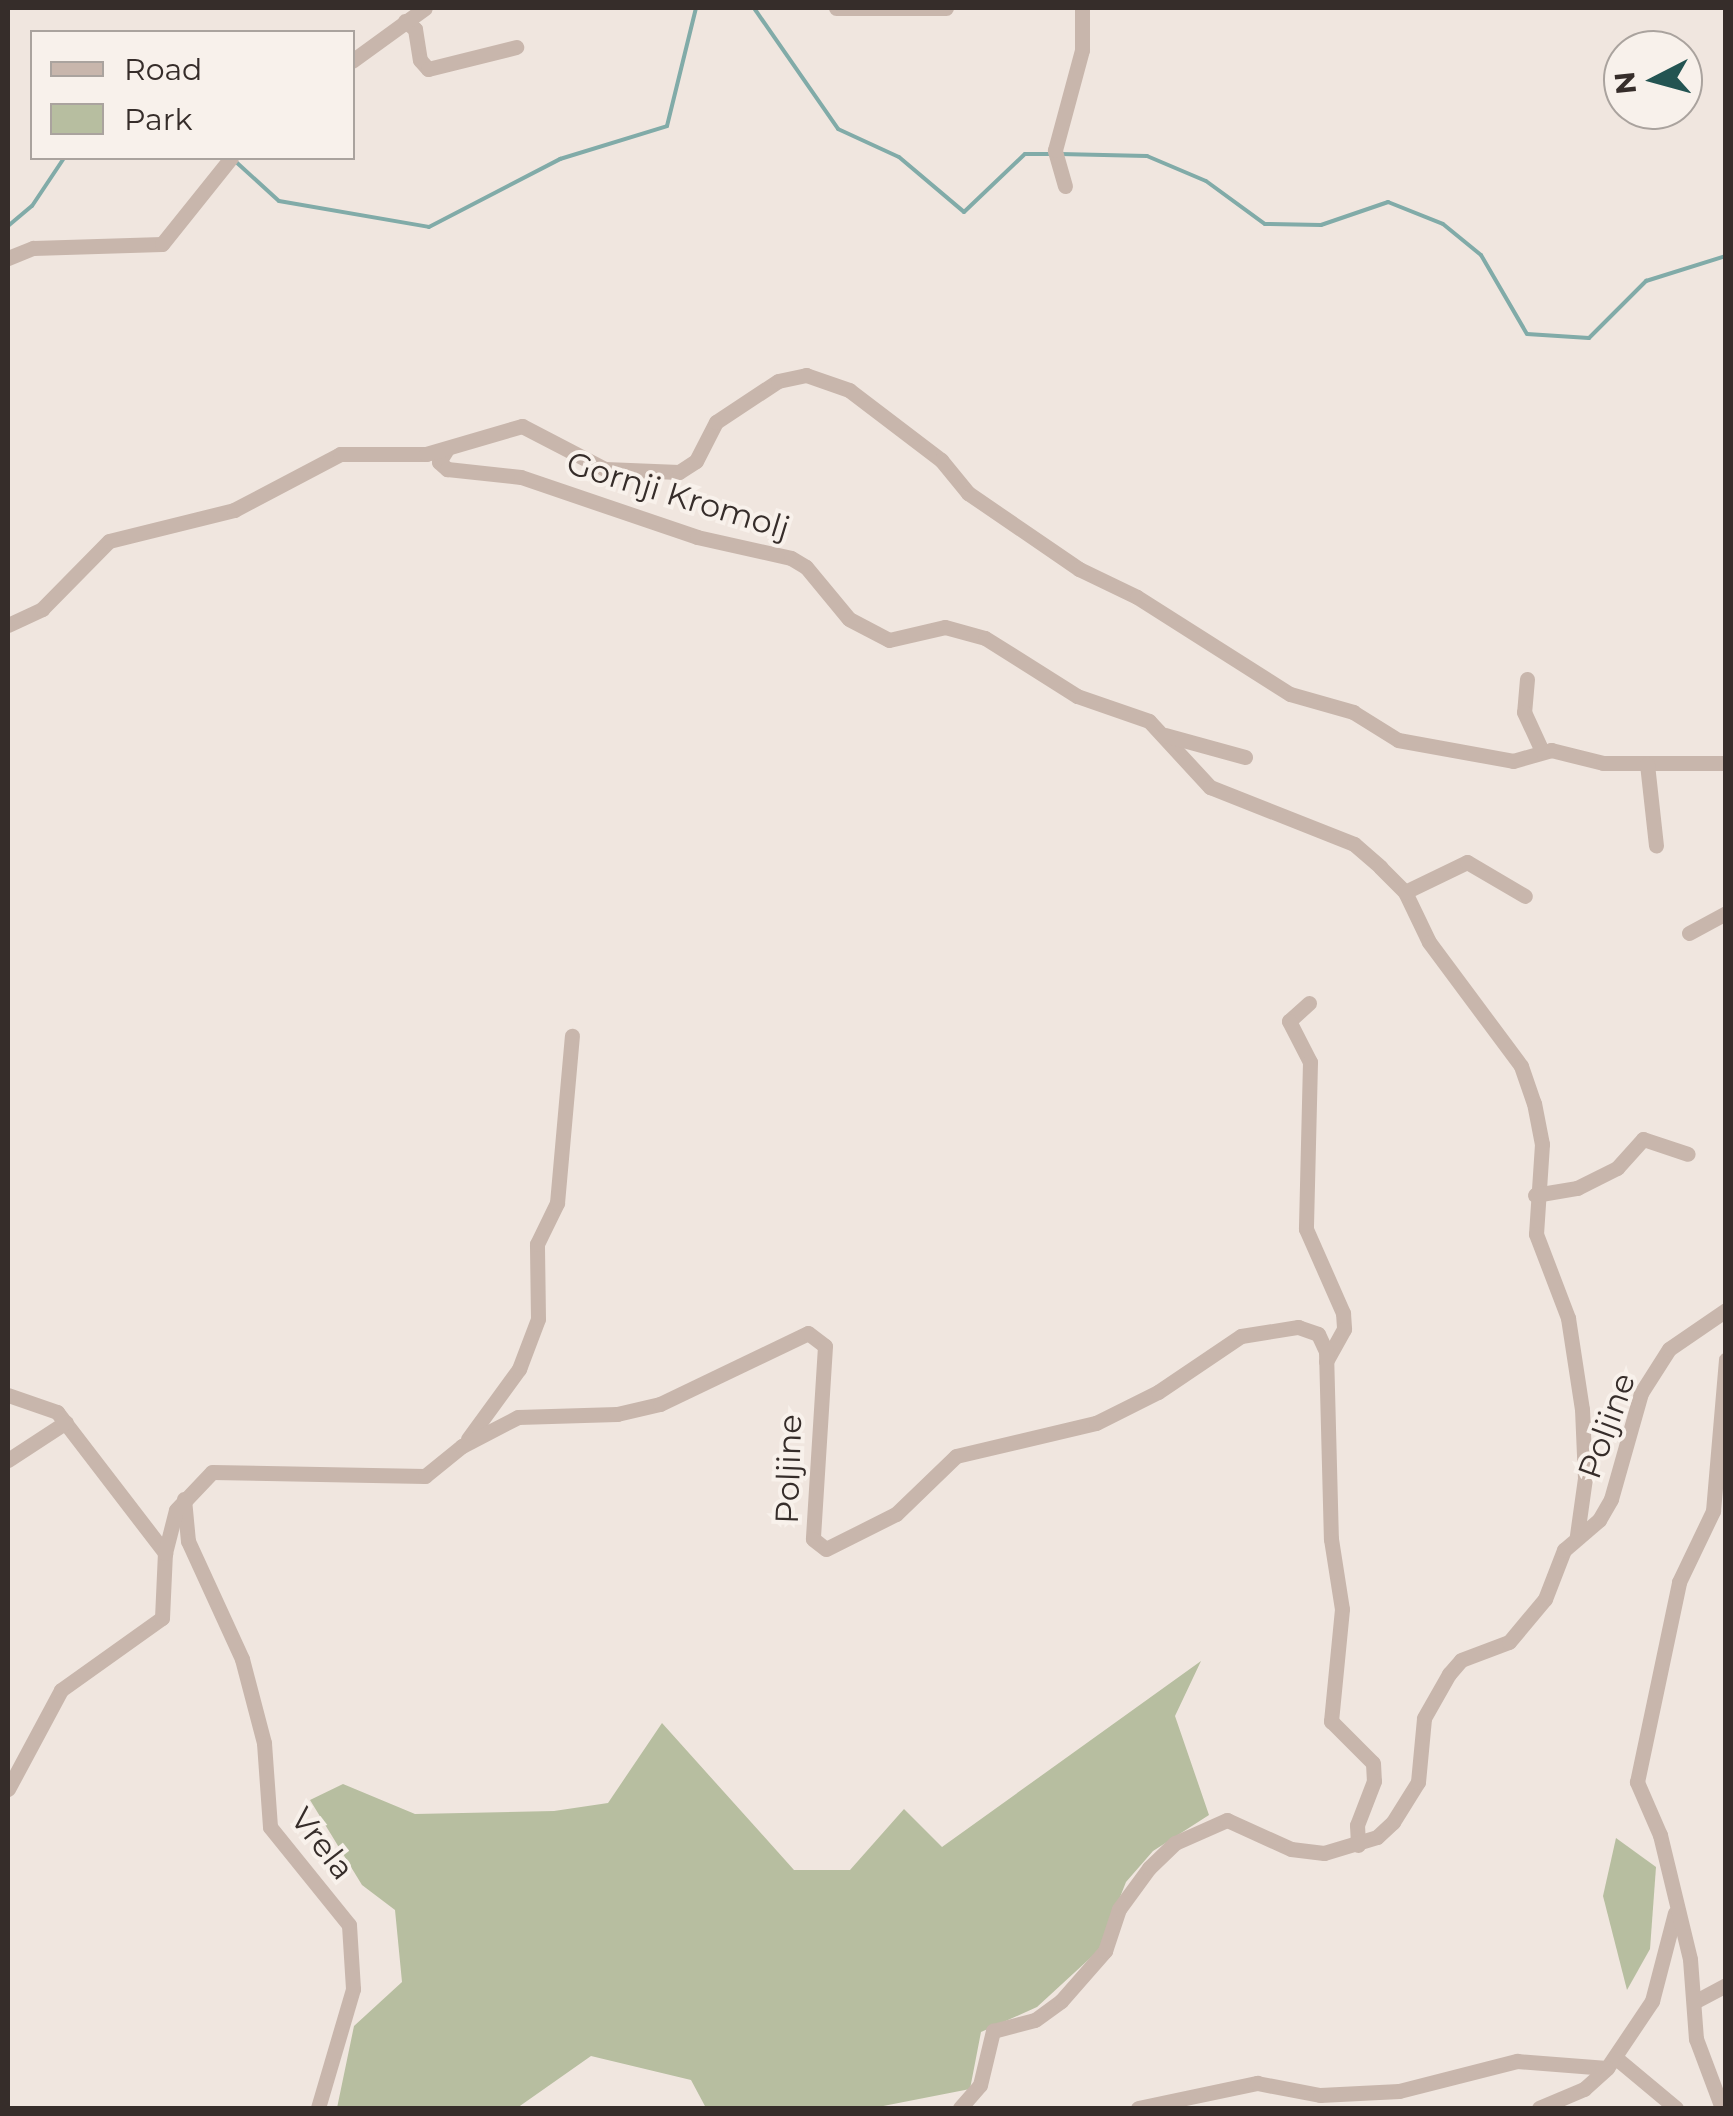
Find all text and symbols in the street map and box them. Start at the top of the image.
legend [30,30,355,160]
north arrow [1603,30,1703,130]
text: Road [124,51,202,88]
text: N [1607,70,1643,96]
text: Park [124,101,193,138]
street label: Gornji Kromolj [562,444,794,548]
street label: Poljine [1570,1368,1644,1484]
street label: Poljine [768,1414,810,1524]
street label: Vrela [282,1800,362,1888]

